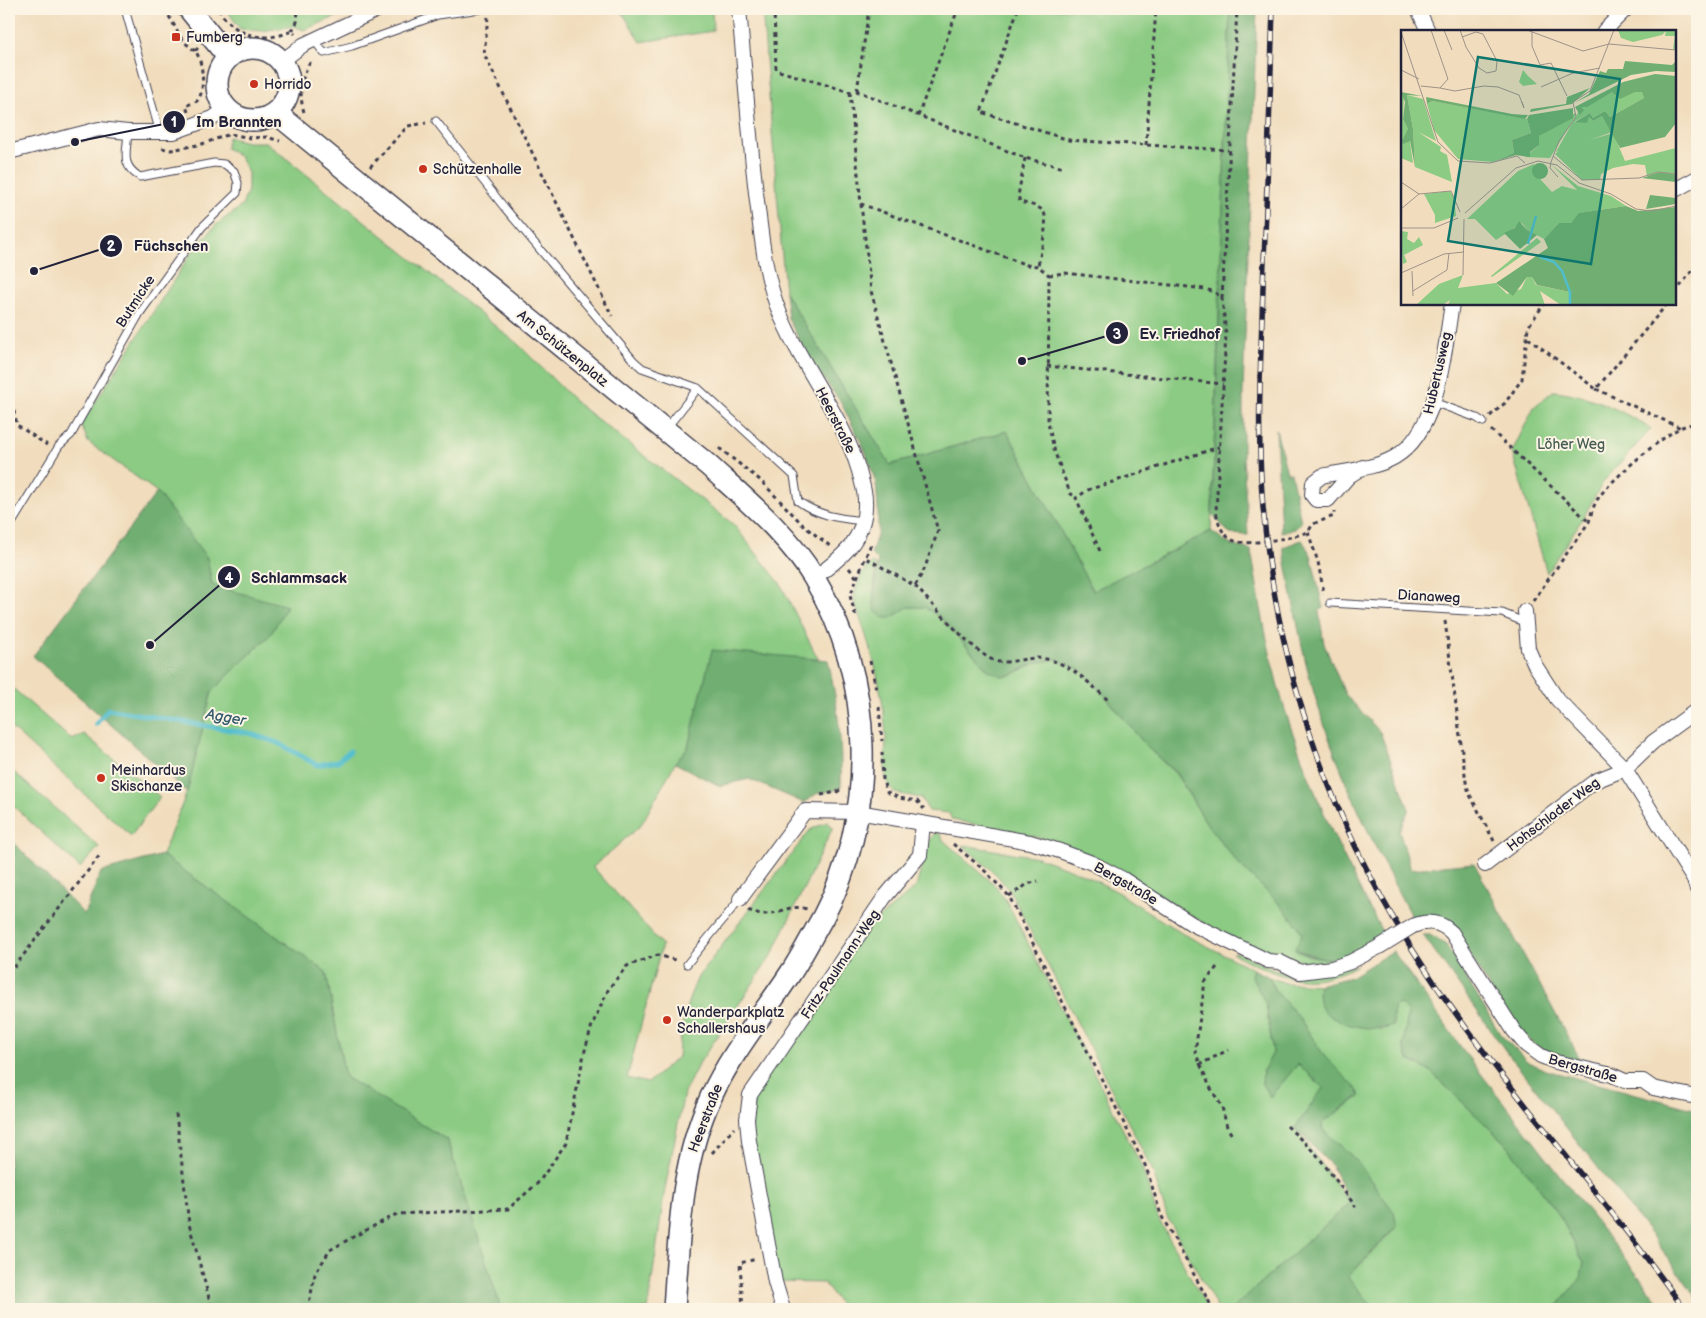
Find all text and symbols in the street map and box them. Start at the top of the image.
place label: Fumberg [186,29,243,46]
inset map [1401,30,1676,305]
marker: Fumberg [170,31,182,43]
place label: Horrido [264,76,312,93]
marker: Horrido [248,78,260,90]
callout: Im Brannten [162,107,292,137]
text: 1 [171,113,177,132]
text: Im Brannten [196,113,282,132]
place label: Schützenhalle [433,161,522,178]
marker: Schützenhalle [417,163,429,175]
callout: Füchschen [98,231,218,261]
text: 2 [107,237,116,256]
text: Füchschen [134,237,208,256]
street label: Butmicke [112,272,159,331]
street label: Am Schützenplatz [514,306,612,390]
callout: Ev. Friedhof [1105,318,1231,348]
text: 3 [1113,325,1122,344]
text: Ev. Friedhof [1140,325,1221,344]
street label: Hubertusweg [1420,330,1455,416]
street label: Heerstraße [812,384,859,456]
park label: Löher Weg [1537,436,1605,453]
callout: Schlammsack [216,562,357,592]
text: 4 [225,569,234,588]
text: Schlammsack [251,569,347,588]
street label: Dianaweg [1397,586,1461,607]
water label: Agger [203,704,249,731]
place label: Meinhardus Skischanze [111,762,186,795]
marker: Meinhardus Skischanze [95,772,107,784]
street label: Hohschlader Weg [1503,774,1603,855]
street label: Bergstraße [1091,858,1161,908]
street label: Fritz-Paulmann-Weg [798,906,883,1022]
place label: Wanderparkplatz Schallershaus [677,1004,784,1037]
marker: Wanderparkplatz Schallershaus [661,1014,673,1026]
street label: Bergstraße [1546,1051,1619,1086]
street label: Heerstraße [685,1082,726,1155]

